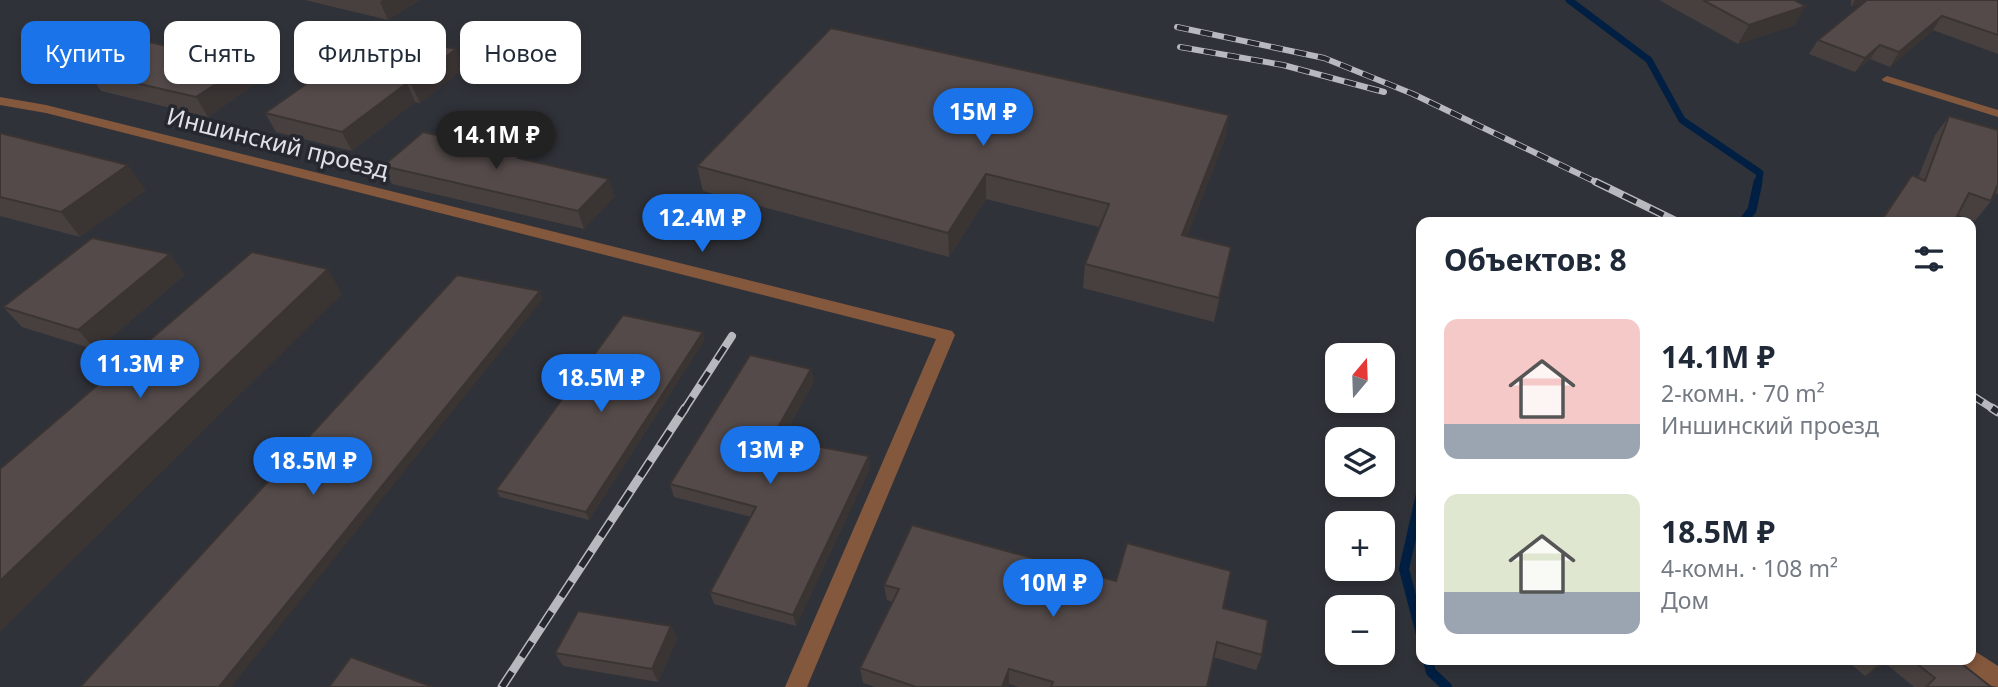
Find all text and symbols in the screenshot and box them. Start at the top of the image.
chip: Купить [21,21,150,84]
chip: Снять [164,21,280,84]
chip: Фильтры [294,21,446,84]
chip: Новое [460,21,581,84]
pin: 15M ₽ [934,88,1032,148]
text: 15M ₽ [949,95,1017,127]
street label: Иншинский проезд [164,98,393,186]
pin: 14.1M ₽ [431,111,561,171]
text: 14.1M ₽ [452,118,540,150]
pin: 12.4M ₽ [637,194,767,254]
text: 12.4M ₽ [658,201,746,233]
text: Объектов: 8 [1444,239,1627,280]
icon: filters [1910,240,1948,278]
text: 14.1M ₽ [1661,336,1775,377]
pin: 11.3M ₽ [75,340,205,400]
north arrow [1325,343,1395,413]
map controls [1325,343,1395,665]
text: 11.3M ₽ [96,347,184,379]
icon: home [1500,347,1584,431]
pin: 18.5M ₽ [536,354,666,414]
text: 18.5M ₽ [557,361,645,393]
text: 2-комн. · 70 m² [1661,377,1825,409]
text: Иншинский проезд [1661,409,1879,441]
pin: 13M ₽ [721,426,819,486]
button: layers [1325,427,1395,497]
text: 13M ₽ [736,433,804,465]
pin: 18.5M ₽ [248,438,378,497]
text: 18.5M ₽ [269,444,357,476]
button: + [1325,511,1395,581]
text: 18.5M ₽ [1661,511,1775,552]
icon: home [1500,522,1584,606]
text: 4-комн. · 108 m² [1661,552,1838,584]
pin: 10M ₽ [1004,560,1102,619]
text: 10M ₽ [1019,566,1087,598]
text: Дом [1661,584,1709,616]
button: − [1325,595,1395,665]

